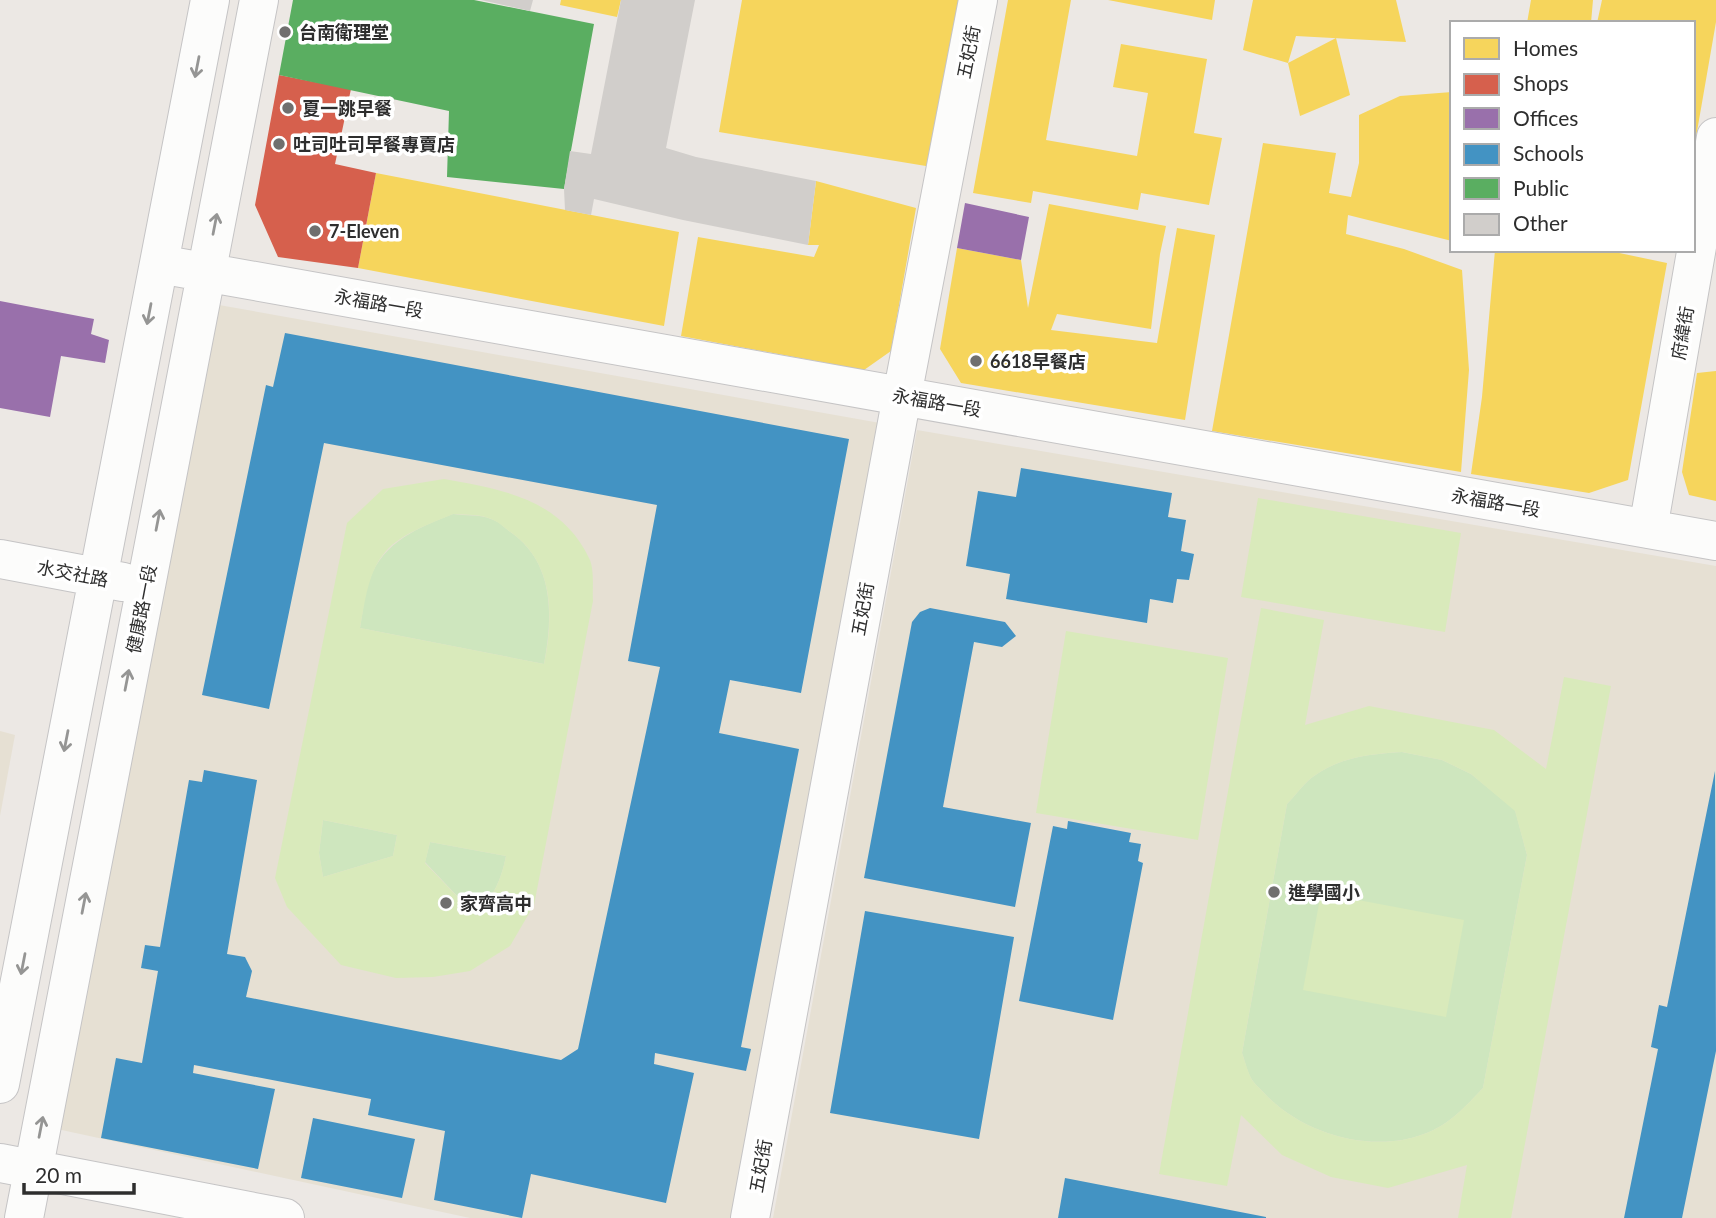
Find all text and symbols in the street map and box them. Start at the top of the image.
place label: 台南衛理堂 [299,21,389,43]
legend [1450,21,1695,252]
street label: 五妃街 [952,23,984,81]
marker: 台南衛理堂 [277,24,293,40]
text: Homes [1513,35,1578,60]
one-way arrow [190,55,204,78]
text: Shops [1513,70,1569,95]
place label: 夏一跳早餐 [302,97,392,119]
marker: 夏一跳早餐 [280,100,296,116]
text: Offices [1513,105,1578,130]
place label: 吐司吐司早餐專賣店 [293,133,455,155]
marker: 吐司吐司早餐專賣店 [271,136,287,152]
text: Schools [1513,140,1584,165]
text: Public [1513,175,1569,200]
text: Other [1513,210,1568,235]
one-way arrow [209,213,223,236]
place label: 7-Eleven [329,220,399,242]
marker: 7-Eleven [307,223,323,239]
street label: 永福路一段 [333,284,425,322]
one-way arrow [142,302,155,325]
street label: 府緯街 [1666,305,1698,361]
place label: 6618早餐店 [990,350,1086,372]
marker: 6618早餐店 [968,353,984,369]
street label: 永福路一段 [891,383,983,421]
street label: 永福路一段 [1450,483,1542,521]
one-way arrow [152,509,166,532]
street label: 水交社路 [36,555,110,591]
street label: 健康路一段 [122,563,160,655]
street label: 五妃街 [846,581,878,637]
one-way arrow [120,669,134,692]
one-way arrow [58,729,72,752]
place label: 進學國小 [1288,881,1360,903]
marker: 進學國小 [1266,884,1282,900]
one-way arrow [77,892,91,915]
place label: 家齊高中 [460,892,532,914]
marker: 家齊高中 [438,895,454,911]
one-way arrow [16,952,29,975]
one-way arrow [35,1116,48,1139]
street label: 五妃街 [744,1138,776,1194]
scale bar [24,1152,135,1196]
text: 20 m [35,1162,82,1187]

